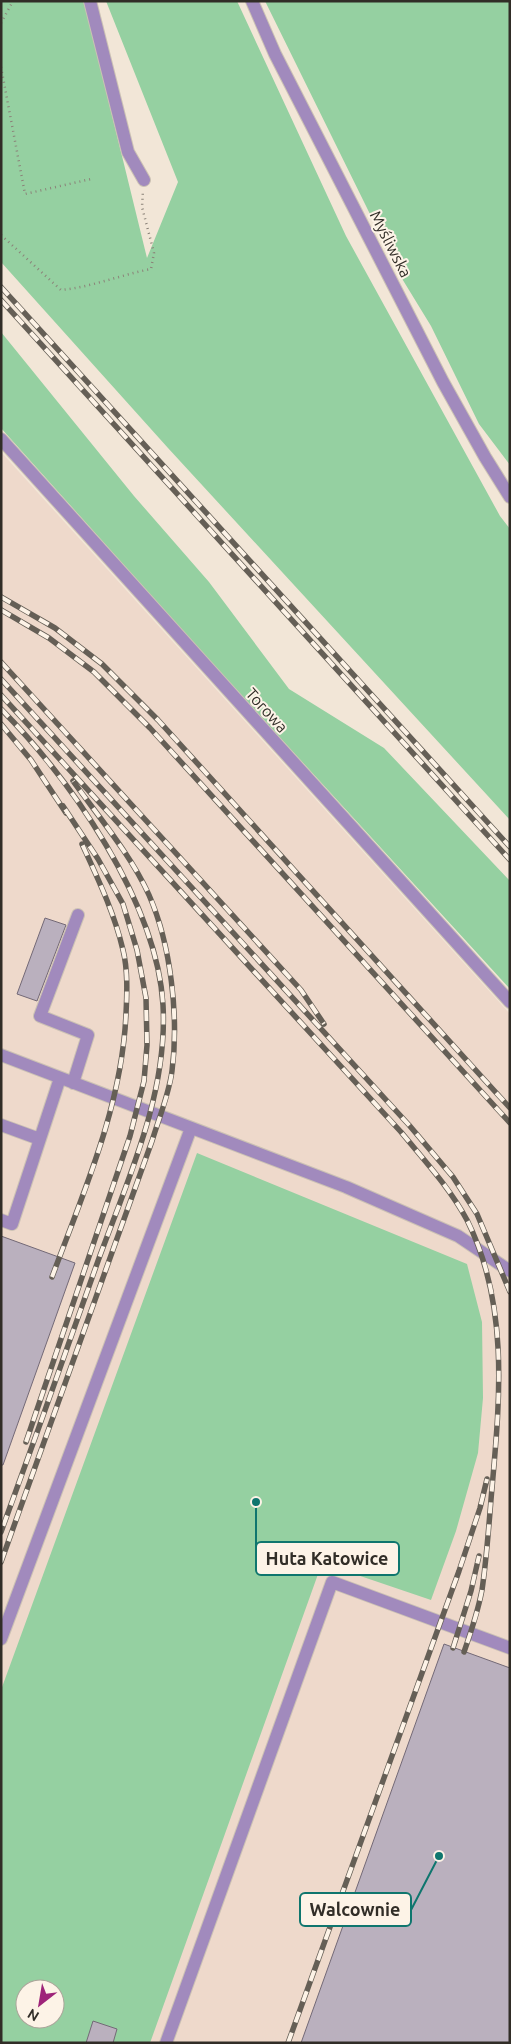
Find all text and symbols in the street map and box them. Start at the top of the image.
street label: Myśliwska [367,208,415,280]
street label: Torowa [242,684,292,736]
callout: Huta Katowice [256,1542,399,1575]
text: Huta Katowice [266,1548,388,1568]
callout: Walcownie [300,1893,411,1926]
text: Walcownie [310,1899,400,1919]
north arrow [15,1979,65,2029]
text: N [25,2006,42,2025]

